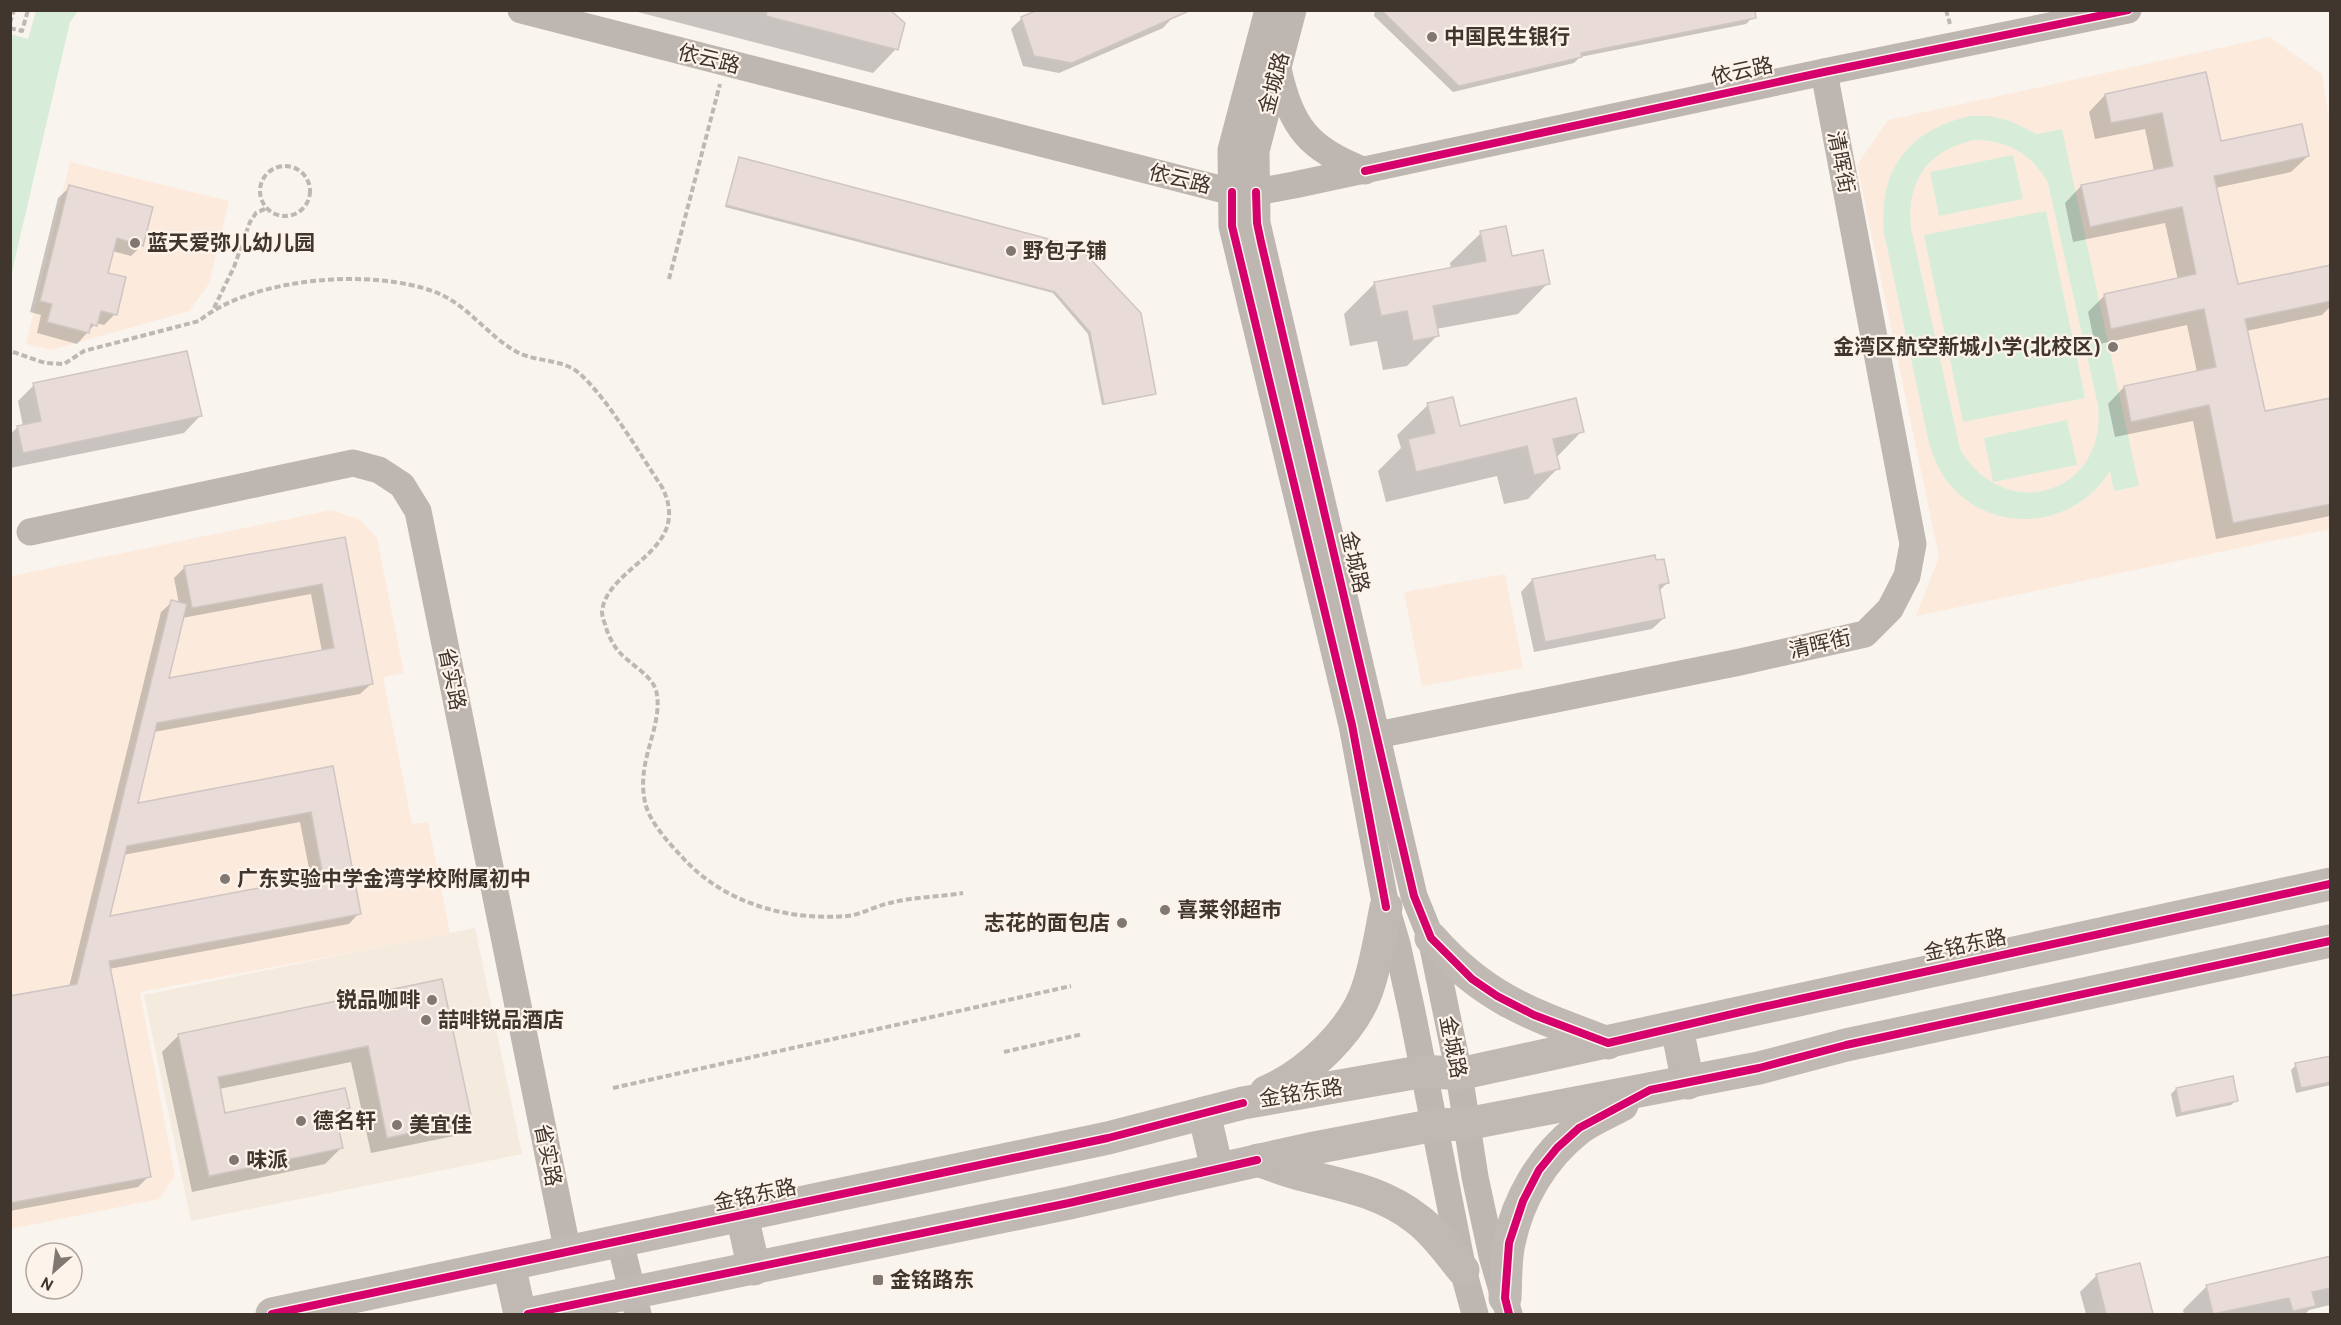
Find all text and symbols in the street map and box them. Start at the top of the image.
place label: 中国民生银行 [1444,25,1570,52]
marker: 中国民生银行 [1425,30,1439,44]
street label: 依云路 [675,40,742,81]
street label: 金城路 [1254,49,1297,117]
street label: 依云路 [1709,53,1776,92]
street label: 清晖街 [1820,129,1859,196]
street label: 依云路 [1146,160,1213,201]
place label: 蓝天爱弥儿幼儿园 [147,231,315,258]
marker: 蓝天爱弥儿幼儿园 [128,236,142,250]
place label: 野包子铺 [1023,239,1107,266]
marker: 野包子铺 [1004,244,1018,258]
place label: 金湾区航空新城小学(北校区) [1833,335,2101,362]
marker: 金湾区航空新城小学(北校区) [2106,340,2120,354]
street label: 金城路 [1333,529,1374,596]
street label: 清晖街 [1787,625,1854,666]
street label: 省实路 [431,646,470,713]
place label: 广东实验中学金湾学校附属初中 [237,867,531,894]
marker: 广东实验中学金湾学校附属初中 [218,872,232,886]
place label: 喜莱邻超市 [1177,898,1282,925]
marker: 喜莱邻超市 [1158,903,1172,917]
place label: 志花的面包店 [984,911,1110,938]
marker: 志花的面包店 [1115,916,1129,930]
street label: 金铭东路 [1921,925,2009,968]
place label: 锐品咖啡 [336,988,420,1015]
marker: 锐品咖啡 [425,993,439,1007]
place label: 喆啡锐品酒店 [438,1008,564,1035]
marker: 喆啡锐品酒店 [419,1013,433,1027]
street label: 金城路 [1432,1014,1471,1081]
street label: 金铭东路 [1258,1075,1345,1114]
place label: 德名轩 [313,1109,376,1136]
place label: 美宜佳 [409,1113,472,1140]
marker: 德名轩 [294,1114,308,1128]
marker: 美宜佳 [390,1118,404,1132]
street label: 省实路 [527,1122,566,1189]
place label: 味派 [246,1148,288,1175]
marker: 味派 [227,1153,241,1167]
street label: 金铭东路 [711,1175,799,1218]
north arrow [24,1241,84,1301]
place label: 金铭路东 [890,1268,974,1295]
text: N [38,1271,58,1294]
marker: 金铭路东 [871,1273,885,1287]

